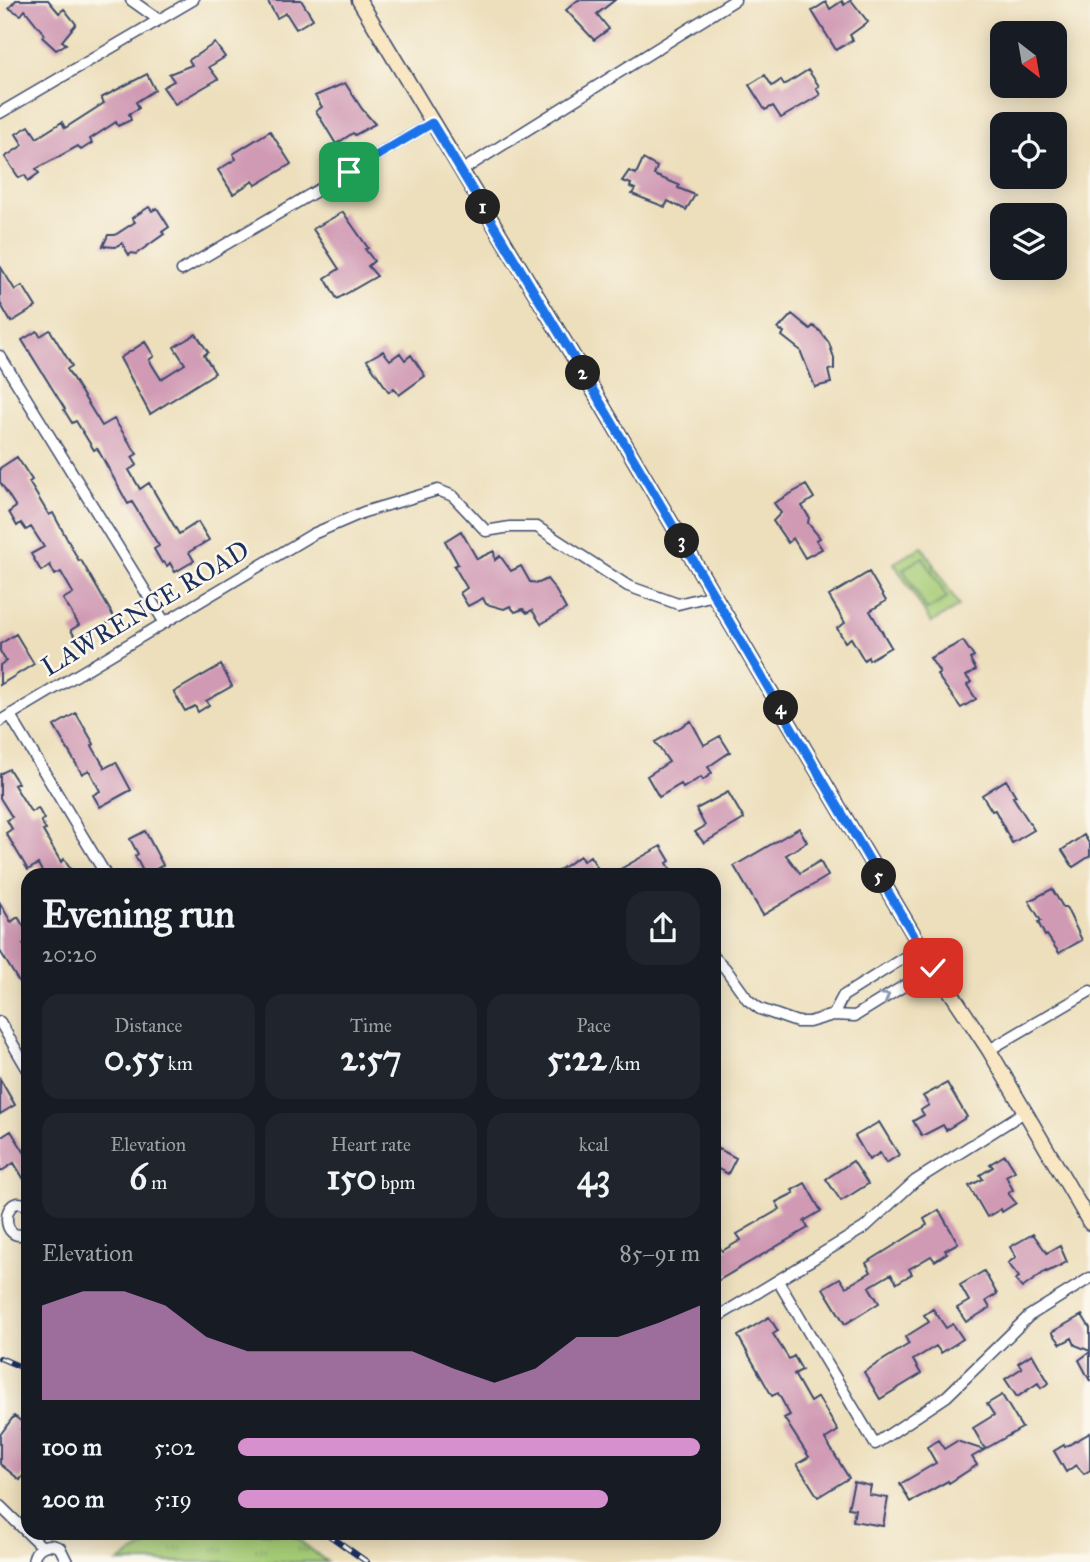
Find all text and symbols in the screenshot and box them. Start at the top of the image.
north arrow [990,21,1068,98]
map controls [990,21,1067,280]
button: locate [990,112,1067,189]
pin [319,142,379,202]
icon: arrive [330,153,368,191]
pin: 1 [466,190,500,224]
text: 1 [479,195,486,218]
button: layers [990,203,1067,280]
pin: 2 [566,356,600,390]
text: 2 [578,361,587,384]
pin: 3 [664,524,700,558]
text: 3 [678,529,685,552]
street label: LAWRENCE ROAD [35,533,255,683]
pin: 4 [764,690,798,726]
text: 4 [775,696,786,719]
pin: 5 [862,858,896,894]
text: 5 [874,864,883,887]
text: Evening run [42,891,235,937]
button: share [626,891,700,965]
pin [903,938,963,998]
text: 20:20 [42,940,97,968]
icon: check [914,949,952,987]
one-way arrow [877,993,890,1006]
text: Distance [114,1014,182,1037]
text: Time [350,1014,392,1037]
text: Pace [576,1014,611,1037]
text: 0.55 [104,1037,164,1080]
text: 2:57 [340,1037,402,1080]
text: 5:22 [547,1037,606,1080]
text: km [164,1052,193,1075]
text: /km [606,1052,640,1075]
text: Elevation [111,1133,186,1156]
text: Heart rate [331,1133,411,1156]
text: kcal [579,1133,609,1156]
text: 6 [129,1156,147,1199]
text: 150 [327,1156,377,1199]
text: 43 [577,1156,610,1199]
text: m [147,1171,167,1194]
text: bpm [377,1171,415,1194]
text: Elevation [42,1239,133,1267]
text: 85–91 m [619,1239,700,1267]
text: 100 m [42,1433,102,1461]
text: 5:02 [154,1433,195,1461]
text: 200 m [42,1485,104,1513]
text: 5:19 [154,1485,192,1513]

